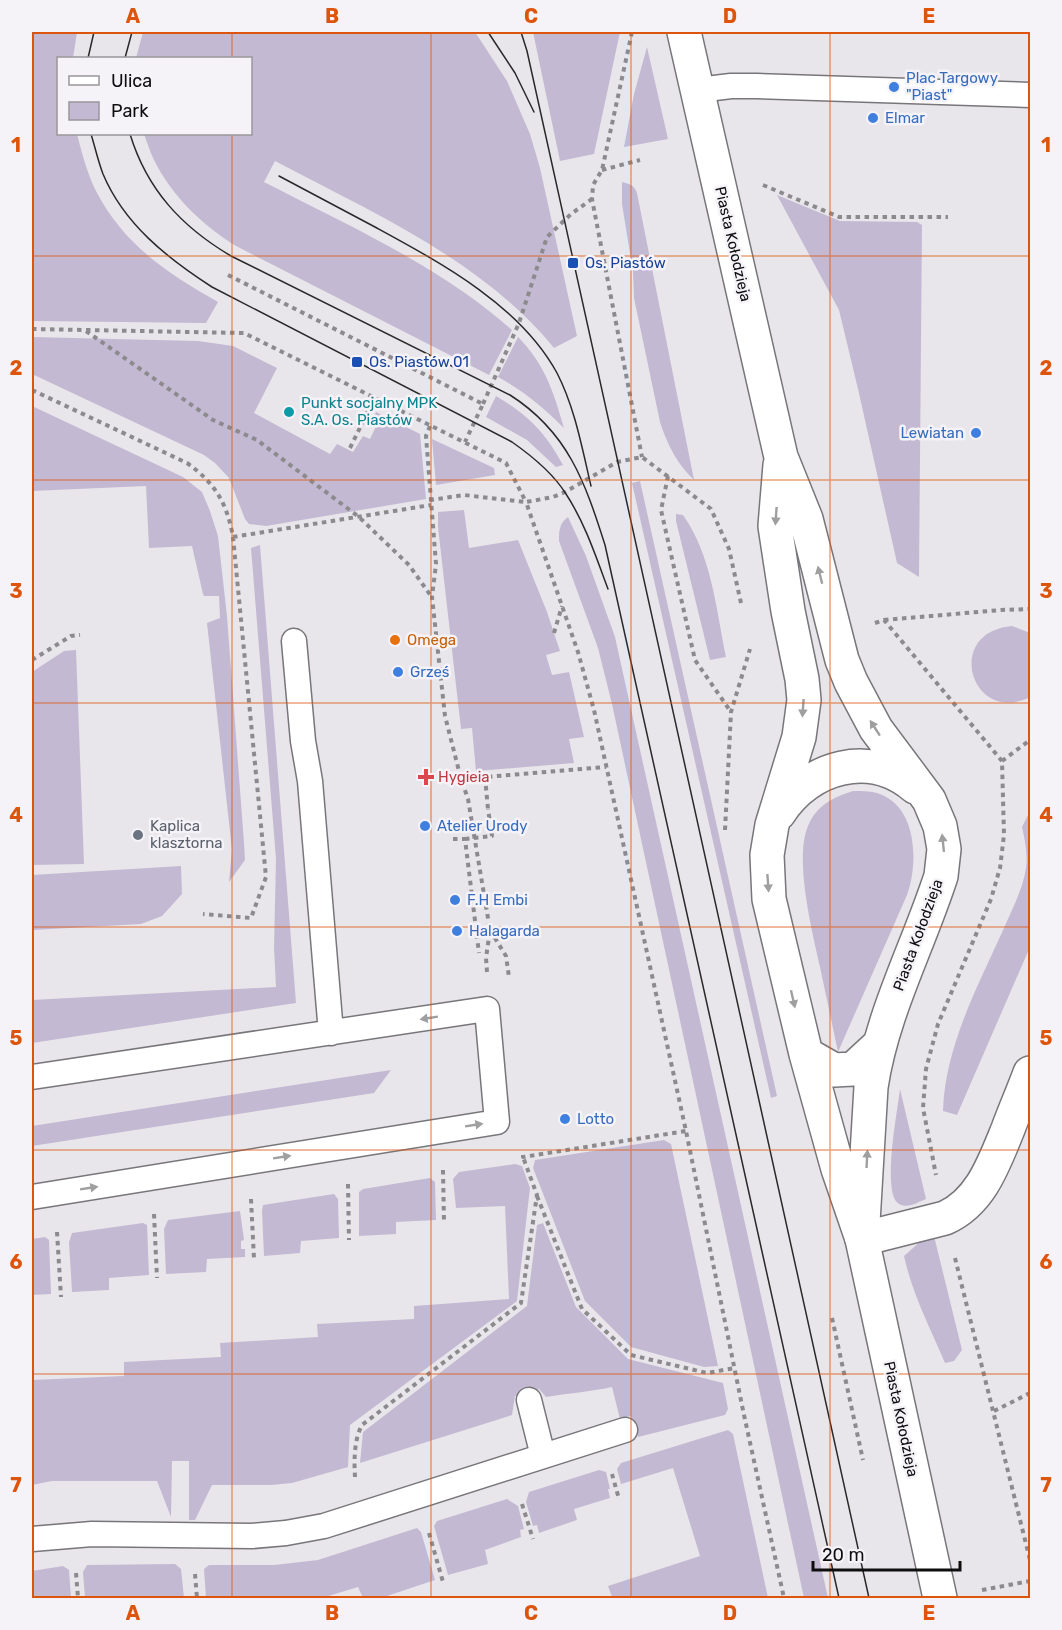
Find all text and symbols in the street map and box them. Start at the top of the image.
text: A [126,4,141,28]
text: B [325,4,339,28]
text: C [524,4,538,28]
text: D [723,4,737,28]
text: E [923,4,935,28]
legend [57,57,252,135]
place label: Plac Targowy "Piast" [906,69,998,104]
text: Ulica [111,70,152,92]
marker: Plac Targowy "Piast" [887,80,901,94]
text: Park [111,100,149,122]
place label: Elmar [885,109,925,127]
marker: Elmar [866,111,880,125]
text: 1 [11,133,21,157]
text: 1 [1041,133,1051,157]
street label: Piasta Kołodzieja [711,185,755,303]
place label: Os. Piastów [585,254,666,272]
marker: Os. Piastów [566,256,580,270]
place label: Os. Piastów 01 [369,353,469,371]
marker: Os. Piastów 01 [350,355,364,369]
text: 2 [10,356,23,380]
text: 2 [1040,356,1053,380]
place label: Punkt socjalny MPK S.A. Os. Piastów [301,394,437,429]
marker: Punkt socjalny MPK S.A. Os. Piastów [282,405,296,419]
place label: Lewiatan [900,424,964,442]
marker: Lewiatan [969,426,983,440]
one-way arrow [771,506,781,525]
one-way arrow [815,566,825,584]
text: 3 [9,579,23,603]
text: 3 [1039,579,1053,603]
place label: Omega [407,631,456,649]
marker: Omega [388,633,402,647]
place label: Grześ [410,663,450,681]
marker: Grześ [391,665,405,679]
one-way arrow [798,699,807,718]
one-way arrow [870,719,881,736]
place label: Hygieia [438,768,490,786]
marker: Hygieia [419,770,433,784]
text: 4 [9,803,23,827]
text: 4 [1039,803,1053,827]
place label: Kaplica klasztorna [150,817,223,852]
place label: Atelier Urody [437,817,528,835]
marker: Atelier Urody [418,819,432,833]
marker: Kaplica klasztorna [131,828,145,842]
one-way arrow [938,833,948,852]
one-way arrow [763,873,773,892]
street label: Piasta Kołodzieja [889,877,947,993]
place label: F.H Embi [467,891,528,909]
marker: F.H Embi [448,893,462,907]
place label: Halagarda [469,922,540,940]
marker: Halagarda [450,924,464,938]
one-way arrow [788,989,798,1008]
one-way arrow [419,1014,438,1023]
text: 5 [10,1026,23,1050]
text: 5 [1040,1026,1053,1050]
place label: Lotto [577,1110,614,1128]
marker: Lotto [558,1112,572,1126]
one-way arrow [465,1121,484,1130]
one-way arrow [862,1150,871,1169]
one-way arrow [272,1152,291,1161]
one-way arrow [80,1183,99,1192]
text: 6 [9,1250,23,1274]
text: 6 [1039,1250,1053,1274]
street label: Piasta Kołodzieja [880,1360,922,1478]
text: 7 [10,1473,22,1497]
text: 7 [1040,1473,1052,1497]
scale bar [813,1534,960,1572]
text: 20 m [822,1544,864,1566]
text: A [126,1601,141,1625]
text: B [325,1601,339,1625]
text: C [524,1601,538,1625]
text: D [723,1601,737,1625]
text: E [923,1601,935,1625]

